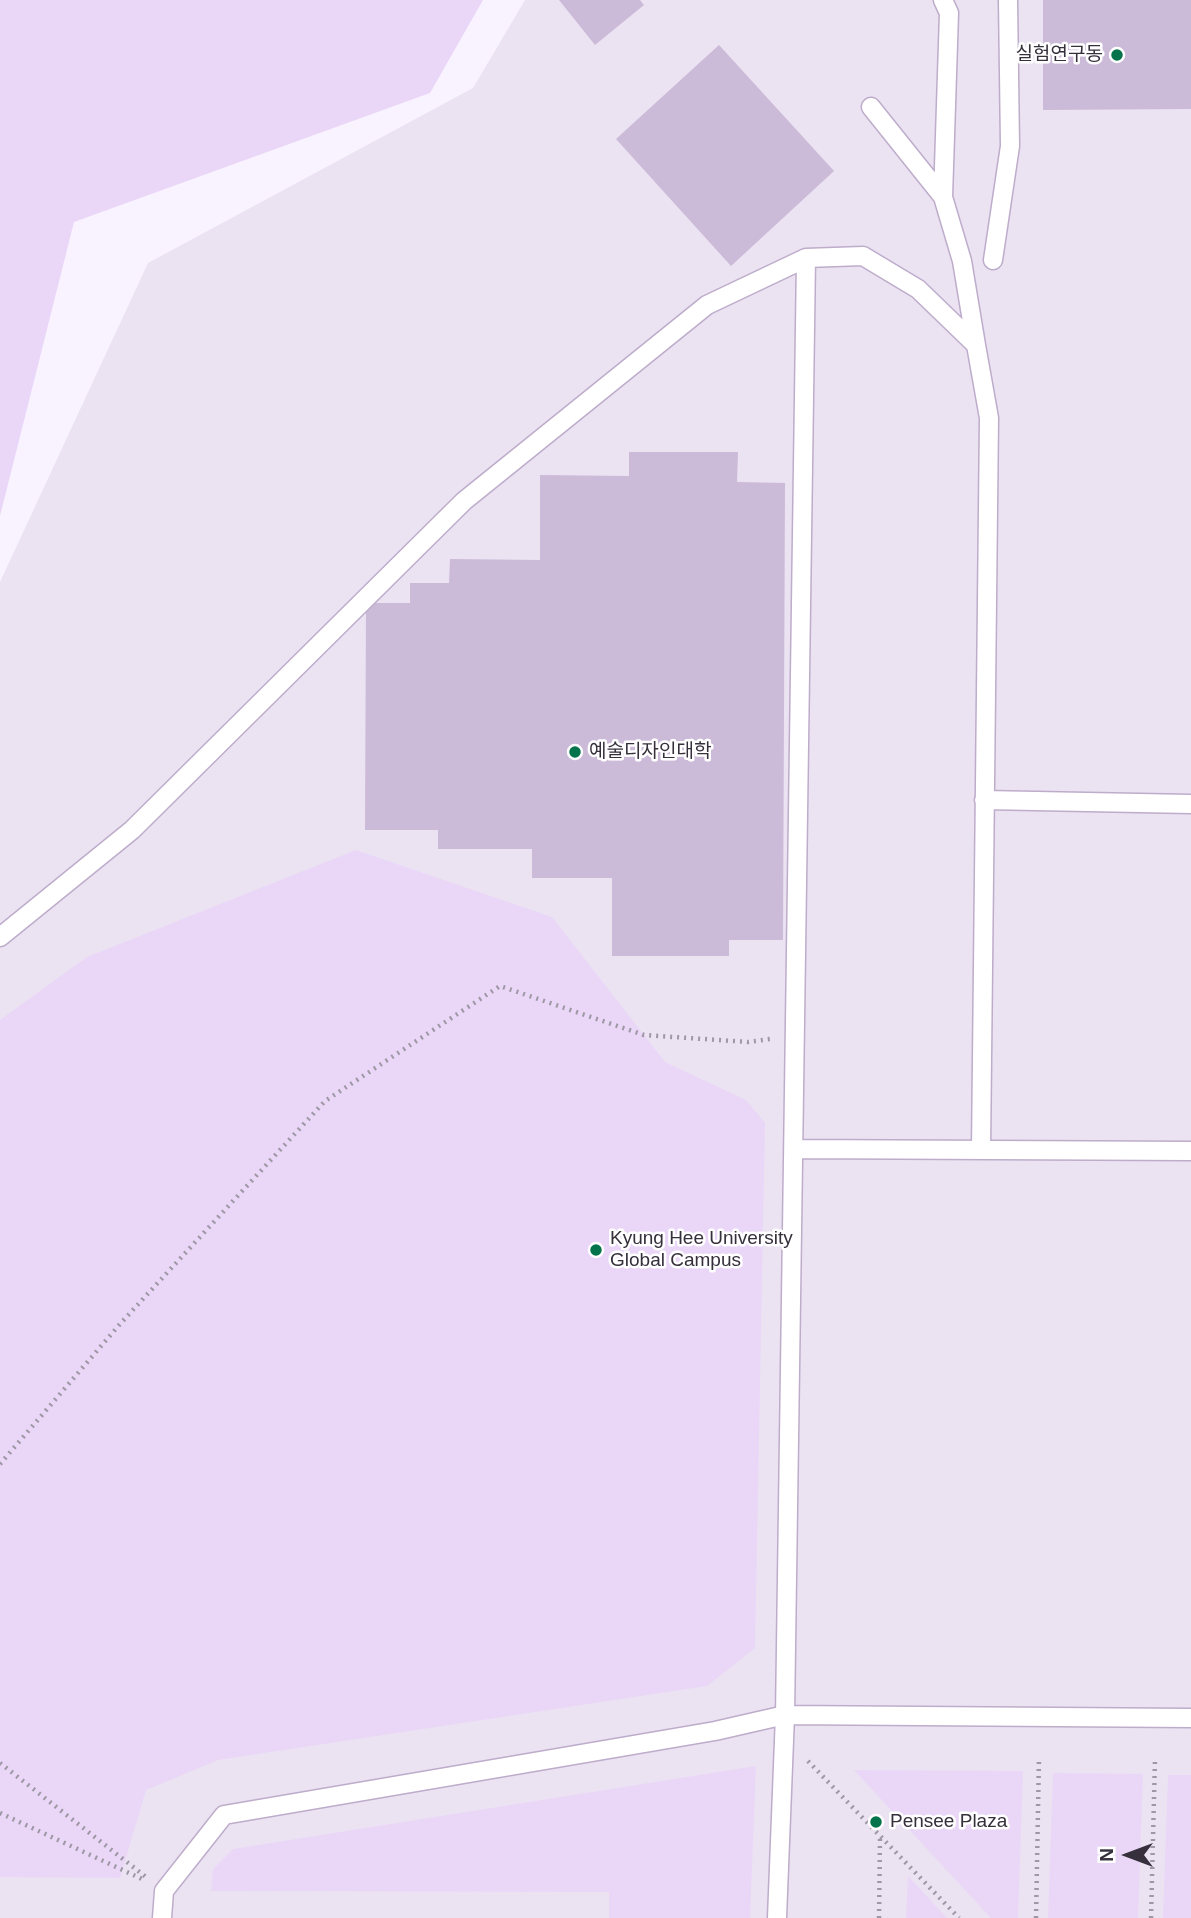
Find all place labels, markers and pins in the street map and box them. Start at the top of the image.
place label: 실험연구동 [1016,44,1103,66]
marker: 실험연구동 [1109,47,1125,63]
place label: 예술디자인대학 [589,741,711,763]
marker: 예술디자인대학 [567,744,583,760]
place label: Kyung Hee University Global Campus [610,1228,793,1272]
marker: Kyung Hee University Global Campus [588,1242,604,1258]
place label: Pensee Plaza [890,1811,1007,1833]
marker: Pensee Plaza [868,1814,884,1830]

